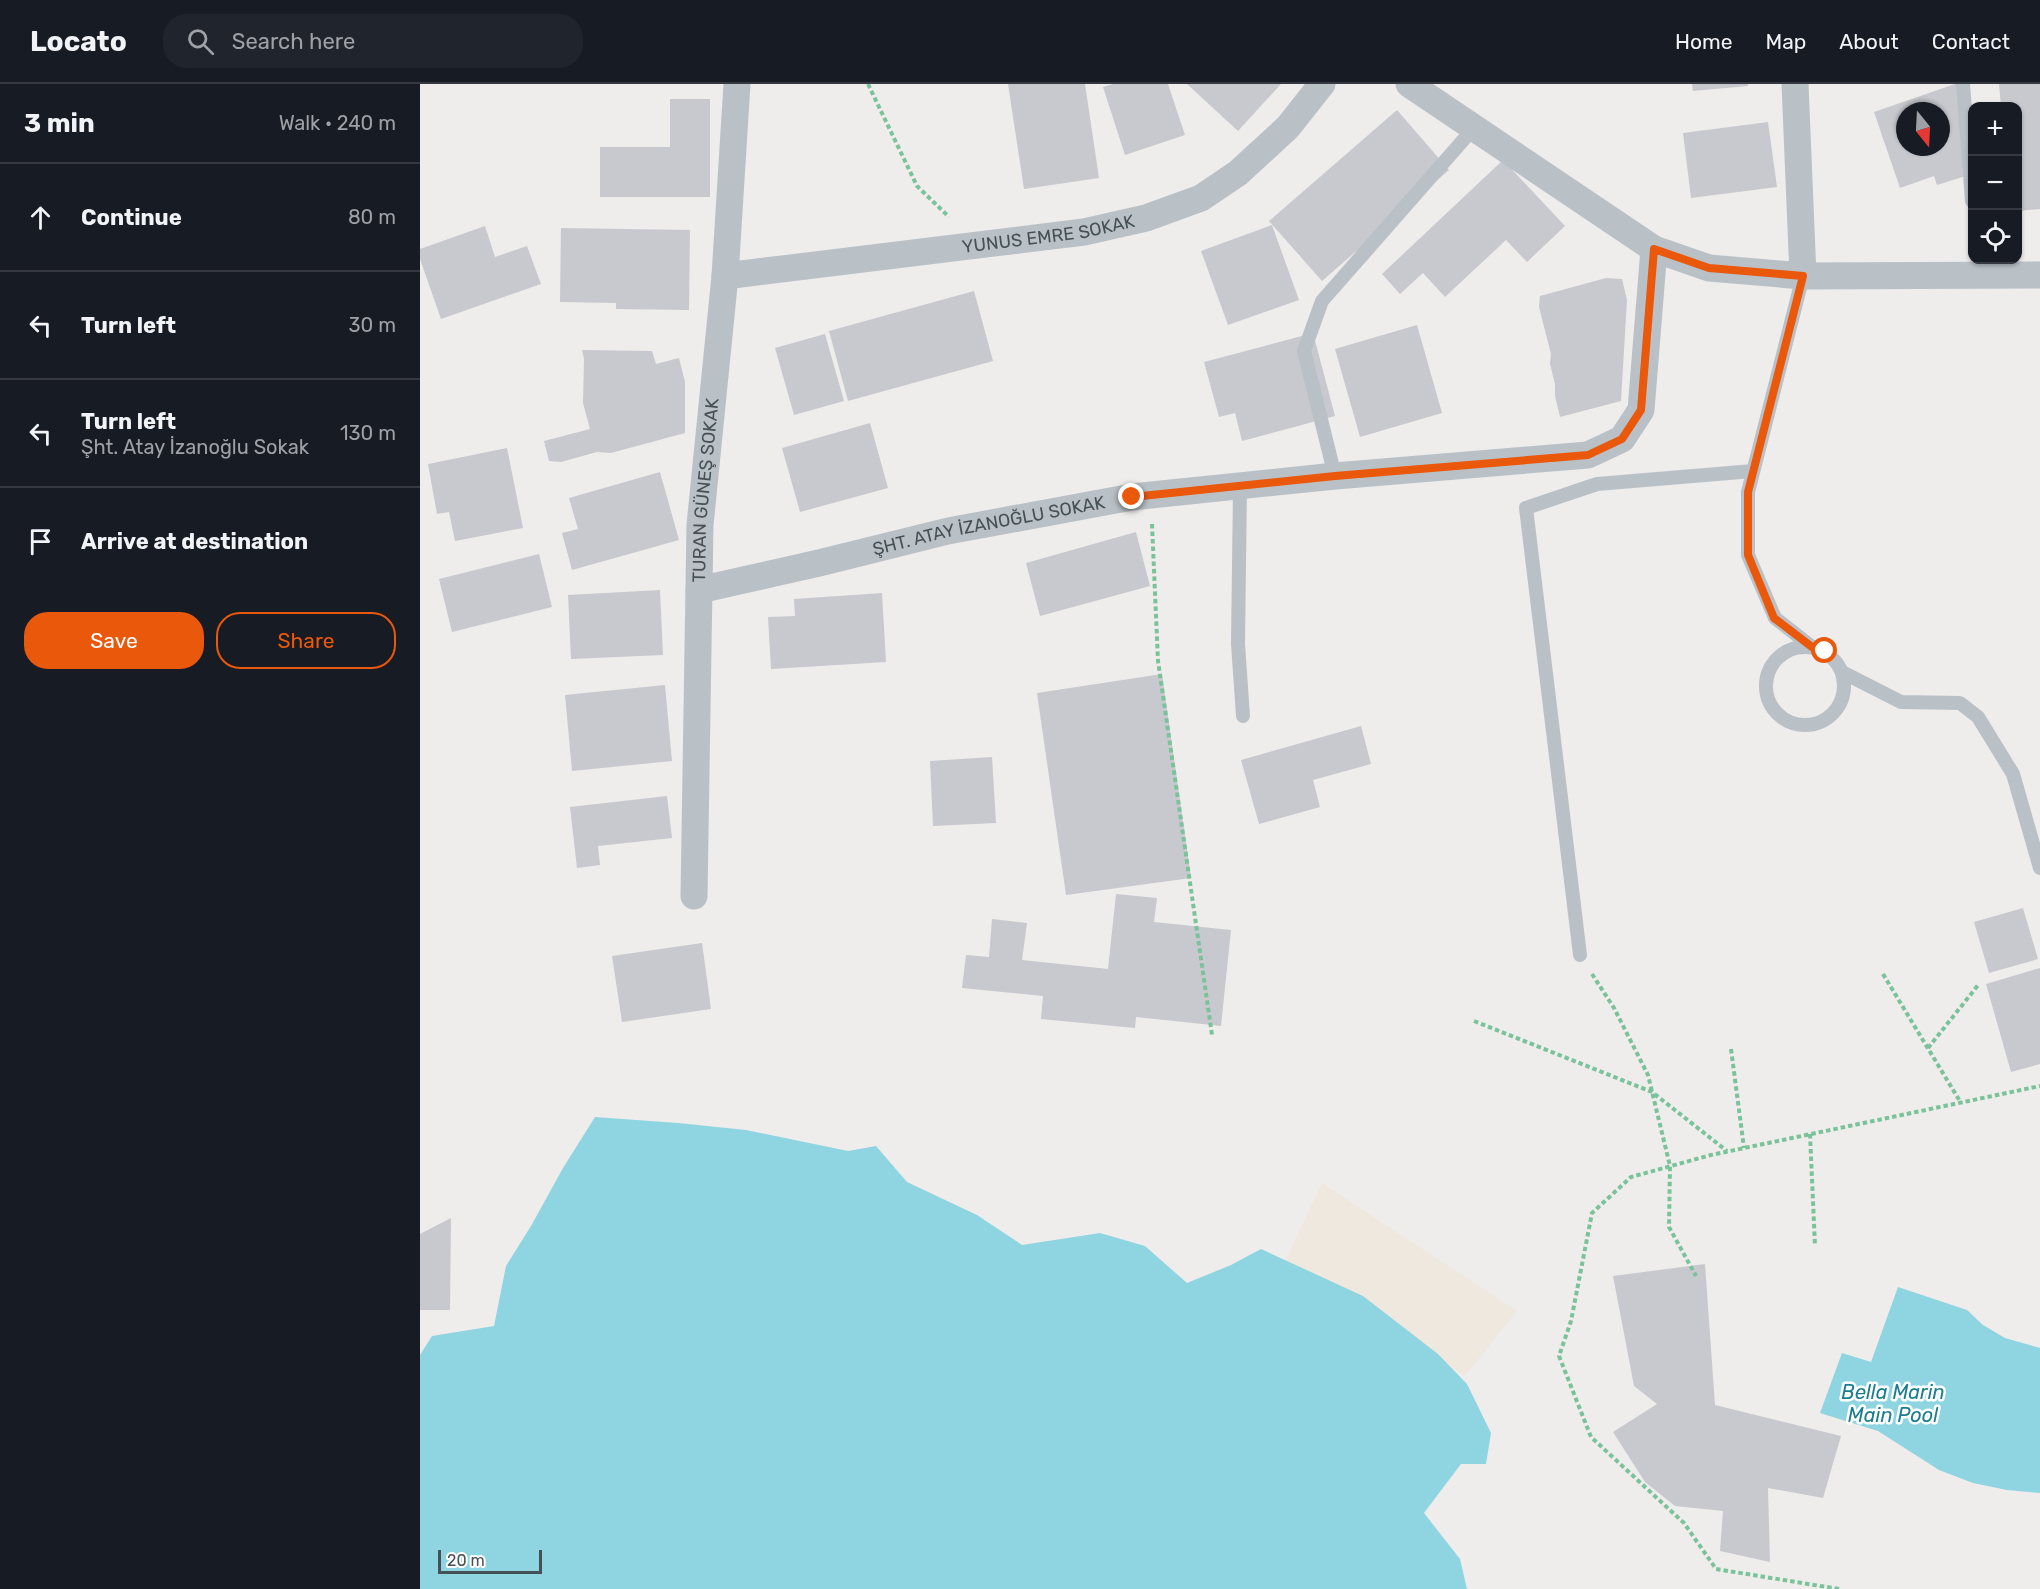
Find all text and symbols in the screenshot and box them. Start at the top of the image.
search box [163,14,583,68]
text: Locato [30,25,127,58]
icon: search [184,25,217,58]
text: Search here [232,28,355,55]
text: Home [1675,29,1732,54]
text: Map [1765,29,1806,54]
text: About [1839,29,1899,54]
text: Contact [1932,29,2010,54]
north arrow [1896,102,1950,156]
map controls [1968,102,2022,264]
button: + [1968,102,2022,156]
text: 3 min [24,108,95,139]
text: Walk · 240 m [279,111,396,135]
button: − [1968,156,2022,210]
icon: ahead [24,201,57,234]
text: Continue [81,204,182,231]
text: 80 m [348,205,396,229]
street label: YUNUS EMRE SOKAK [961,210,1137,258]
button: locate [1968,210,2022,264]
icon: left [24,309,57,342]
text: Turn left [81,312,176,339]
text: 30 m [349,313,396,337]
street label: TURAN GÜNEŞ SOKAK [688,397,724,583]
text: Turn left [81,408,176,435]
icon: left [24,417,57,450]
text: 130 m [340,421,396,445]
text: Şht. Atay İzanoğlu Sokak [81,435,309,459]
route end [1118,483,1144,509]
street label: ŞHT. ATAY İZANOĞLU SOKAK [870,491,1107,560]
icon: arrive [24,525,57,558]
text: Arrive at destination [81,528,308,555]
button: Save [24,612,204,669]
button: Share [216,612,396,669]
route start [1811,637,1837,663]
water label: Bella Marin Main Pool [1841,1380,1945,1427]
scale bar [438,1547,542,1574]
text: 20 m [447,1551,485,1570]

